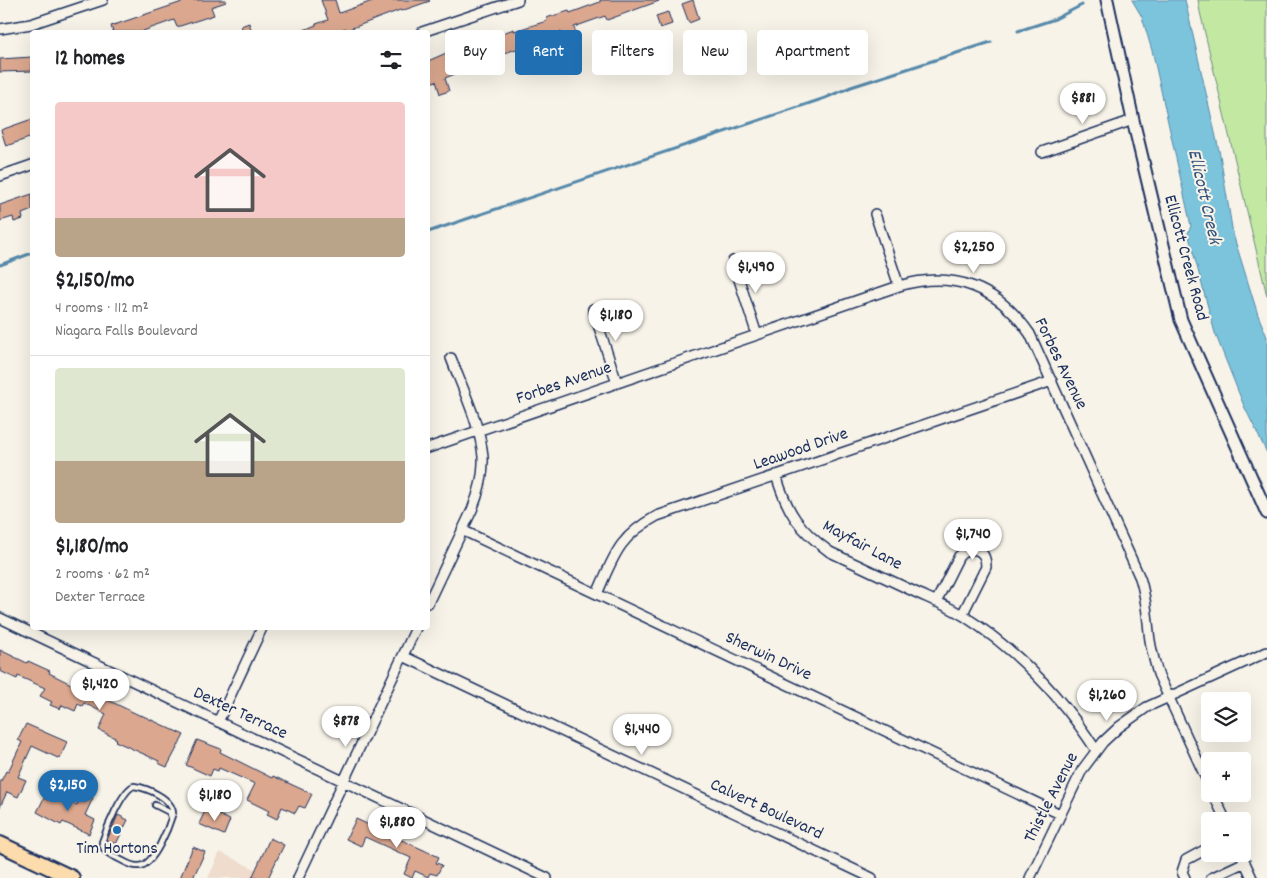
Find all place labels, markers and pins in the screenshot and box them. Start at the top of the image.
pin: $881 [1053,82,1113,125]
pin: $2,250 [933,232,1015,274]
pin: $1,490 [715,252,797,294]
pin: $1,180 [575,300,657,342]
pin: $1,740 [932,518,1014,561]
pin: $1,420 [59,668,141,711]
pin: $1,260 [1066,680,1148,722]
pin: $878 [316,706,376,748]
pin: $1,440 [601,714,683,756]
pin: $2,150 [27,770,109,812]
pin: $1,180 [174,780,256,822]
pin: $1,880 [356,806,438,849]
marker: Tim Hortons [111,824,123,836]
place label: Tim Hortons [76,837,158,862]

